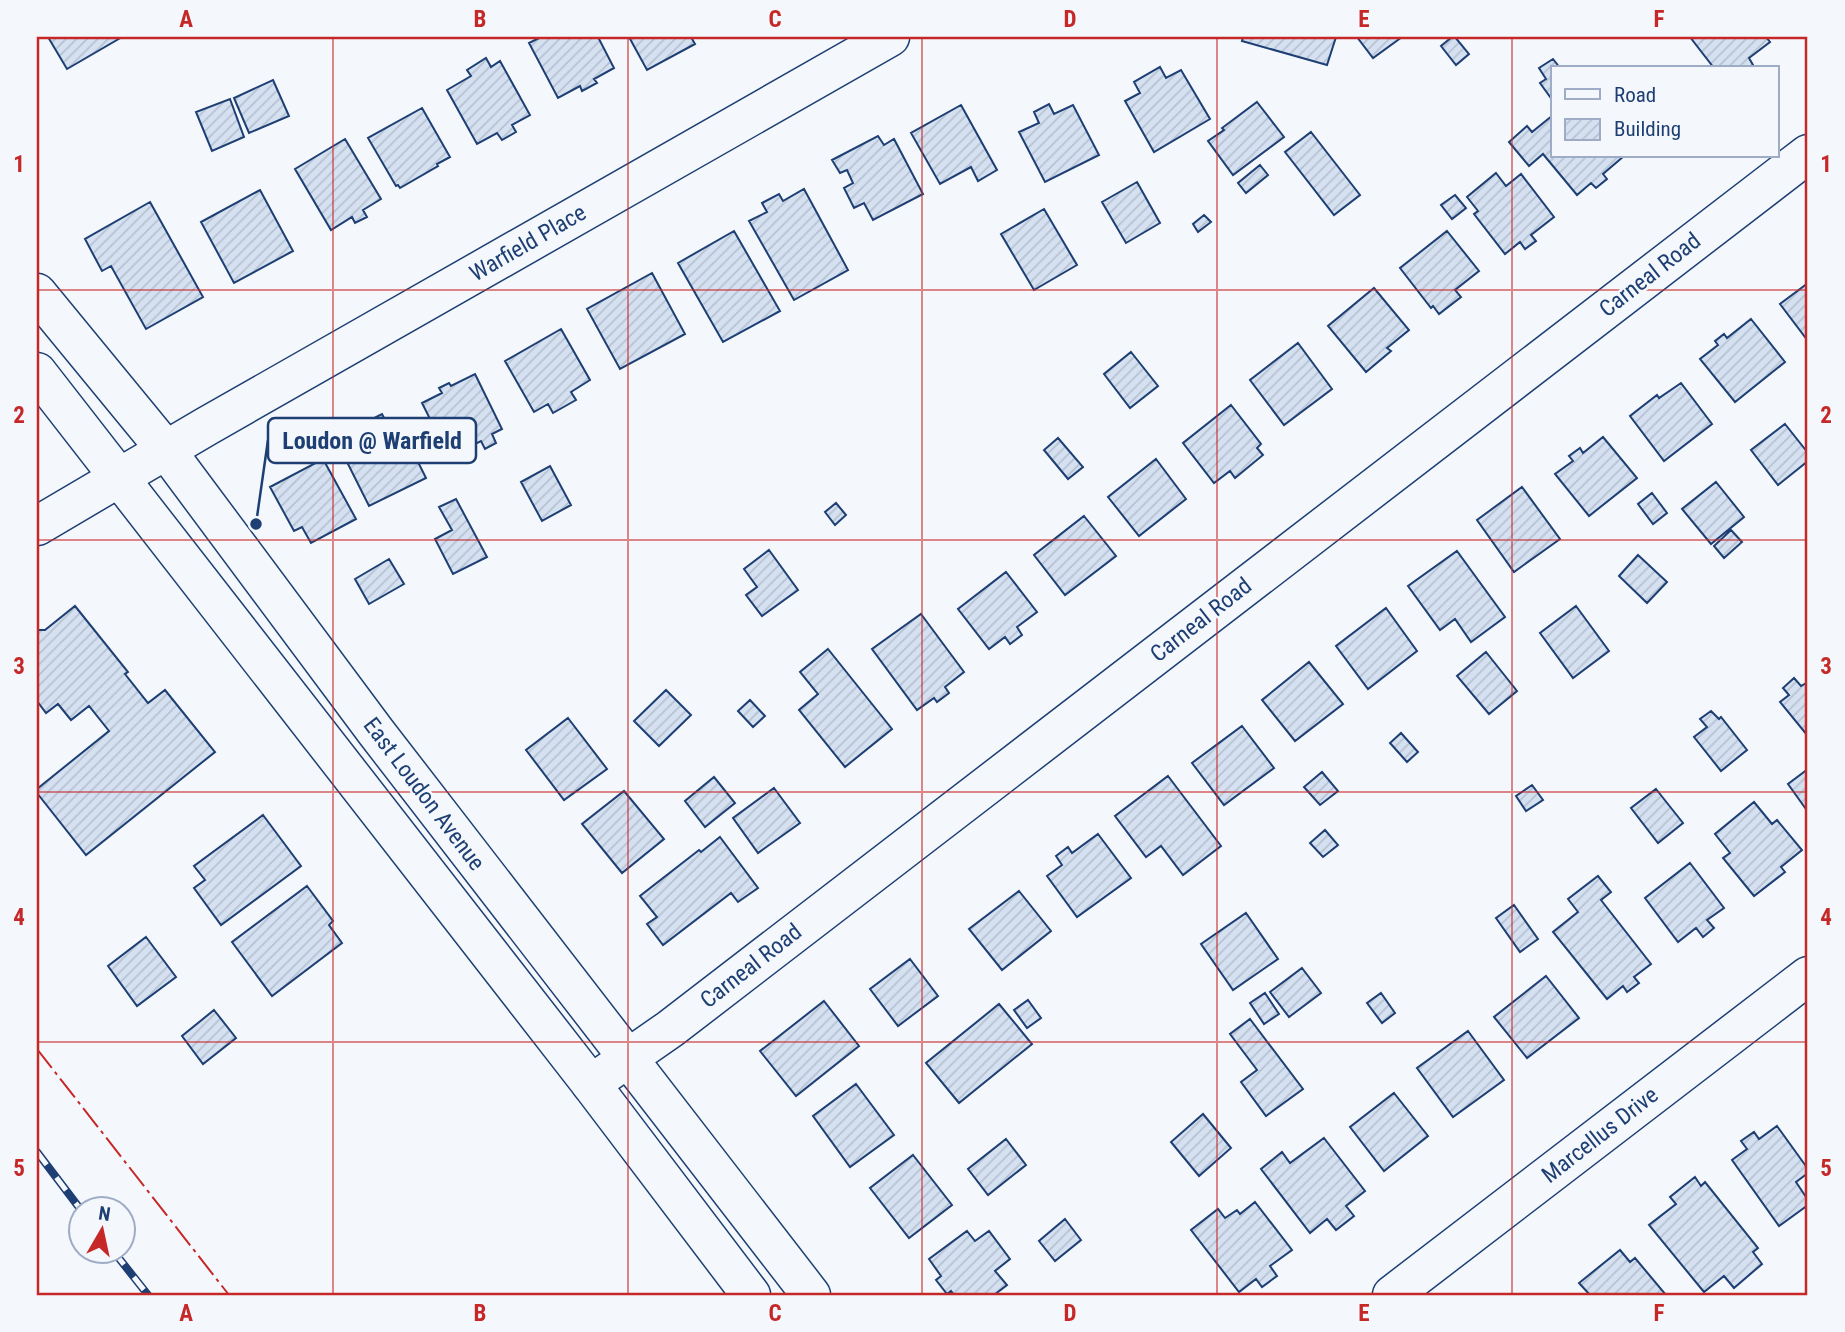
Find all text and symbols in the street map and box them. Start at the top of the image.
text: A [179,6,193,33]
text: B [474,6,486,33]
text: C [768,6,782,33]
text: D [1064,6,1077,33]
text: E [1358,6,1370,33]
text: F [1654,6,1665,33]
legend [1551,66,1778,158]
text: Road [1614,83,1656,107]
text: Building [1614,117,1681,141]
text: 1 [13,151,25,178]
text: 1 [1820,151,1832,178]
street label: Warfield Place [465,199,591,287]
street label: Carneal Road [1594,227,1706,323]
text: 2 [13,402,25,429]
text: 2 [1820,402,1832,429]
callout: Loudon @ Warfield [268,418,476,463]
text: Loudon @ Warfield [282,427,462,455]
street label: Carneal Road [1145,572,1257,668]
text: 3 [13,653,25,680]
text: 3 [1820,653,1832,680]
street label: East Loudon Avenue [358,712,490,876]
text: 4 [13,904,25,931]
text: 4 [1820,904,1832,931]
street label: Carneal Road [695,918,807,1014]
street label: Marcellus Drive [1537,1081,1663,1189]
text: 5 [13,1155,25,1182]
text: 5 [1820,1155,1832,1182]
north arrow [66,1196,136,1266]
text: N [97,1201,112,1226]
text: A [179,1300,193,1327]
text: B [474,1300,486,1327]
text: C [768,1300,782,1327]
text: D [1064,1300,1077,1327]
text: E [1358,1300,1370,1327]
text: F [1654,1300,1665,1327]

